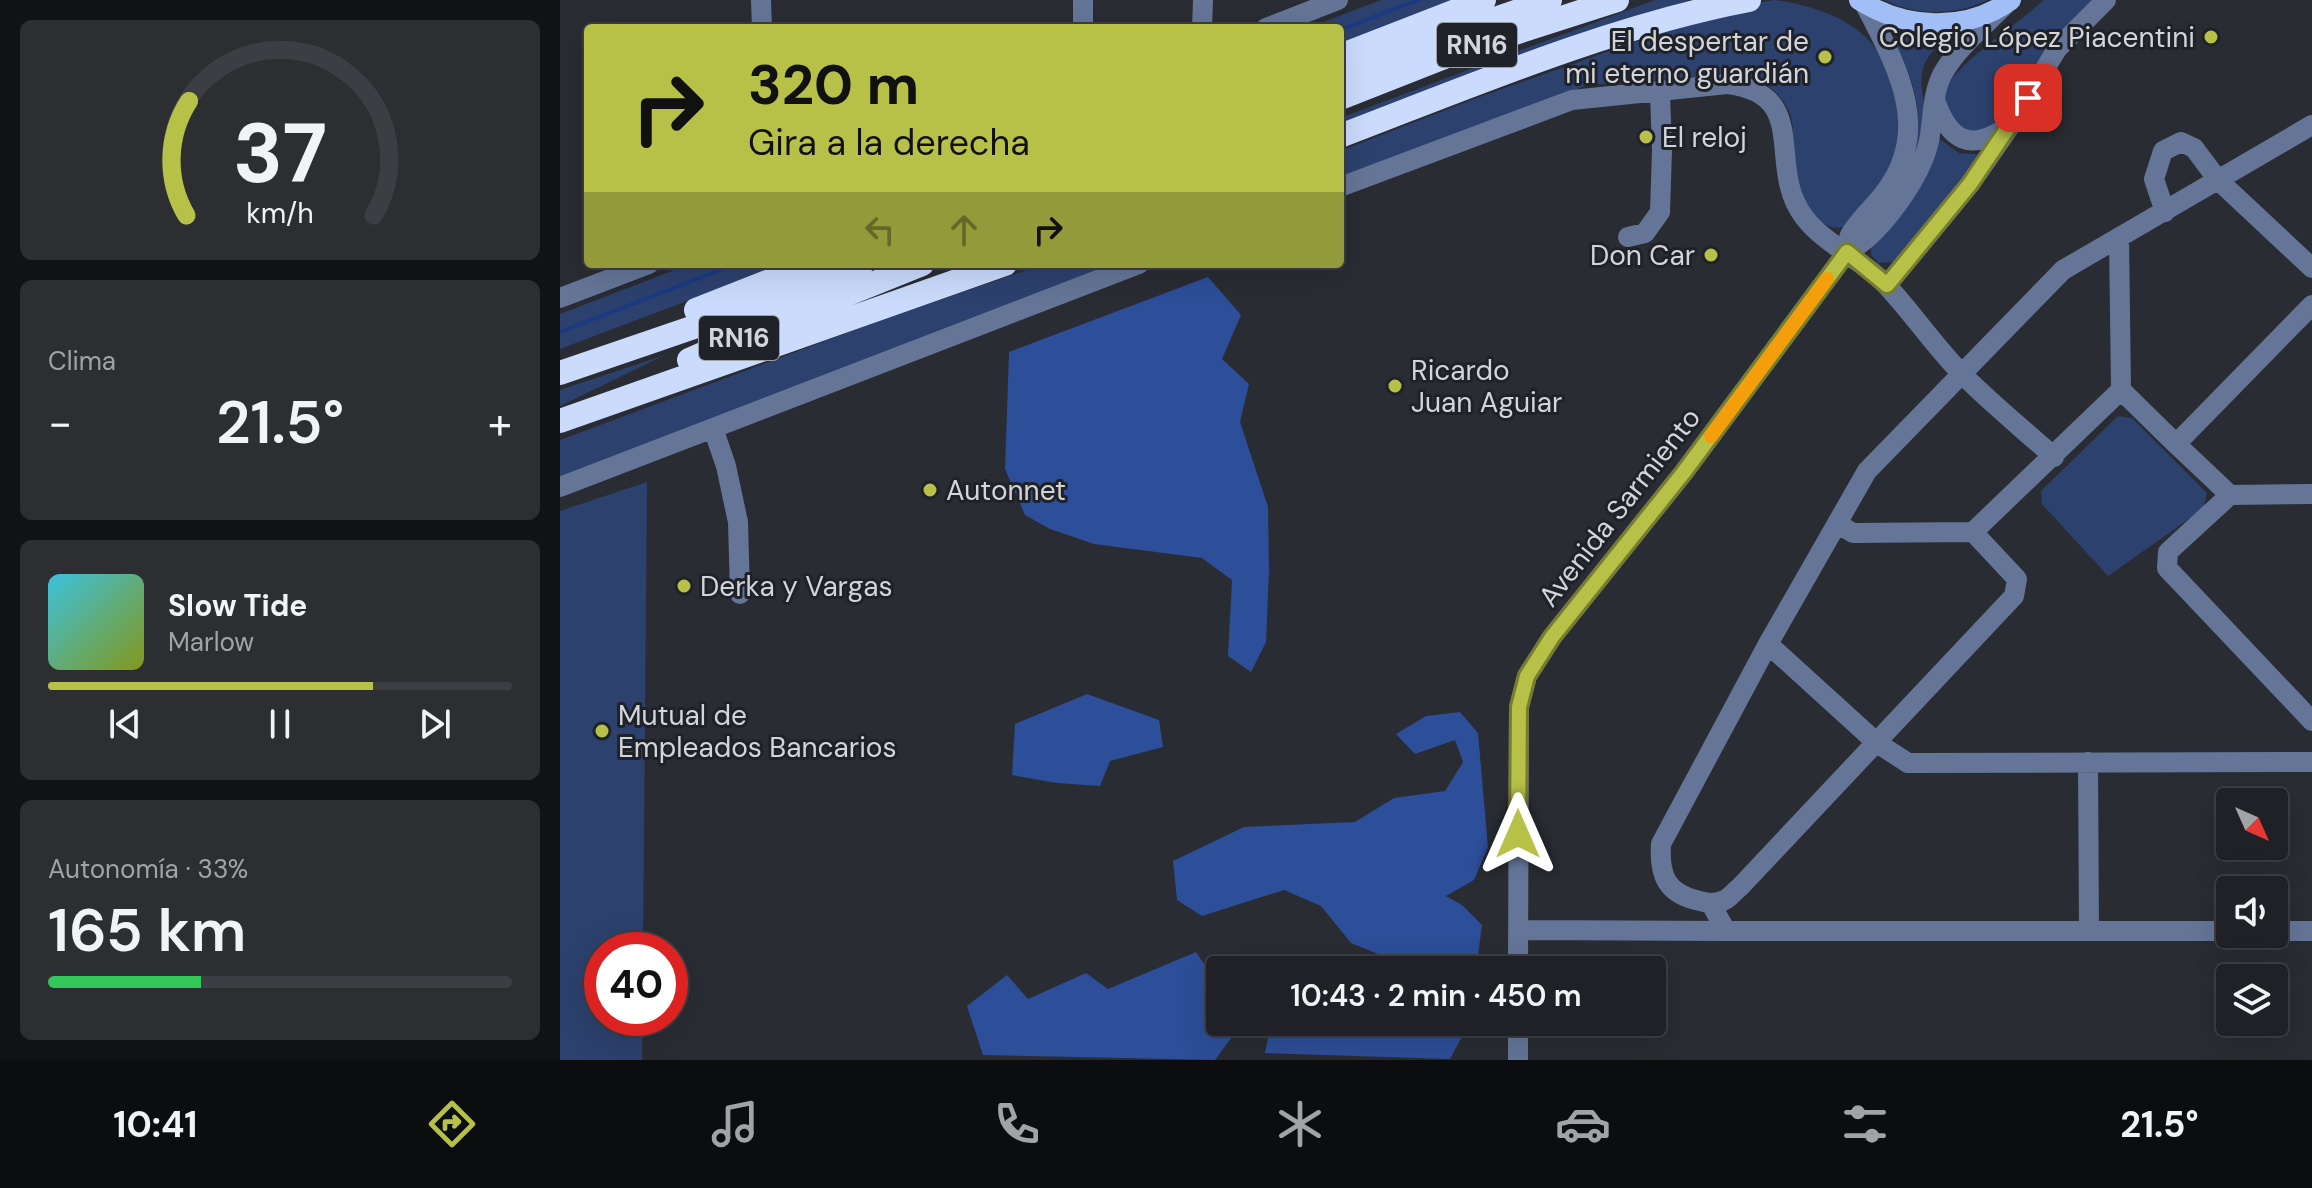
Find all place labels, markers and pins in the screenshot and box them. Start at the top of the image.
place label: Colegio López Piacentini [1879,19,2195,56]
place label: El despertar de mi eterno guardián [1565,23,1809,92]
marker: Colegio López Piacentini [2202,28,2220,46]
marker: El despertar de mi eterno guardián [1816,48,1834,66]
pin [1994,64,2062,132]
place label: El reloj [1662,119,1747,156]
marker: El reloj [1637,128,1655,146]
place label: Don Car [1590,237,1695,274]
marker: Don Car [1702,246,1720,264]
place label: Ricardo Juan Aguiar [1411,352,1562,421]
marker: Ricardo Juan Aguiar [1386,377,1404,395]
place label: Autonnet [946,472,1066,509]
marker: Autonnet [921,481,939,499]
place label: Derka y Vargas [700,568,893,605]
marker: Derka y Vargas [675,577,693,595]
place label: Mutual de Empleados Bancarios [618,697,897,766]
marker: Mutual de Empleados Bancarios [593,722,611,740]

